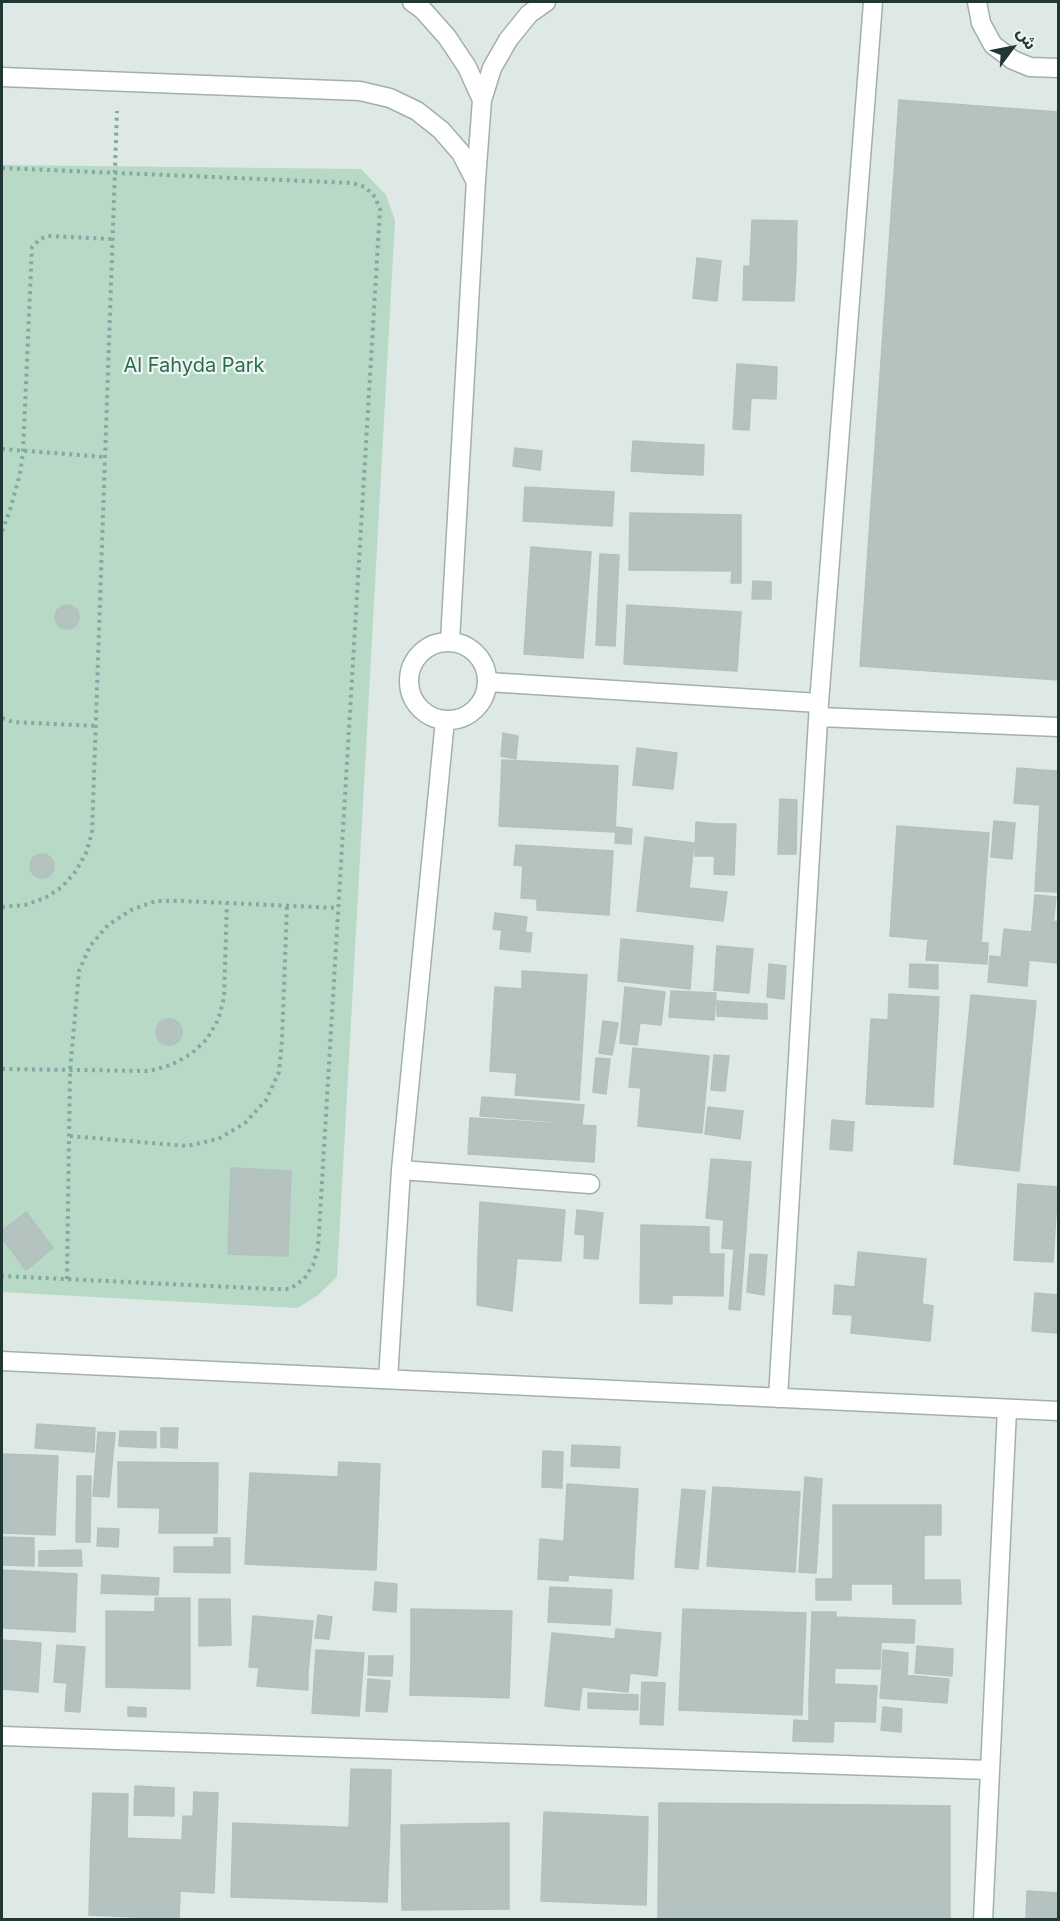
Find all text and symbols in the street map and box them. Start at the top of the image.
north arrow [982,18,1042,78]
text: ش [1013,24,1042,53]
park label: Al Fahyda Park [123,354,265,378]

